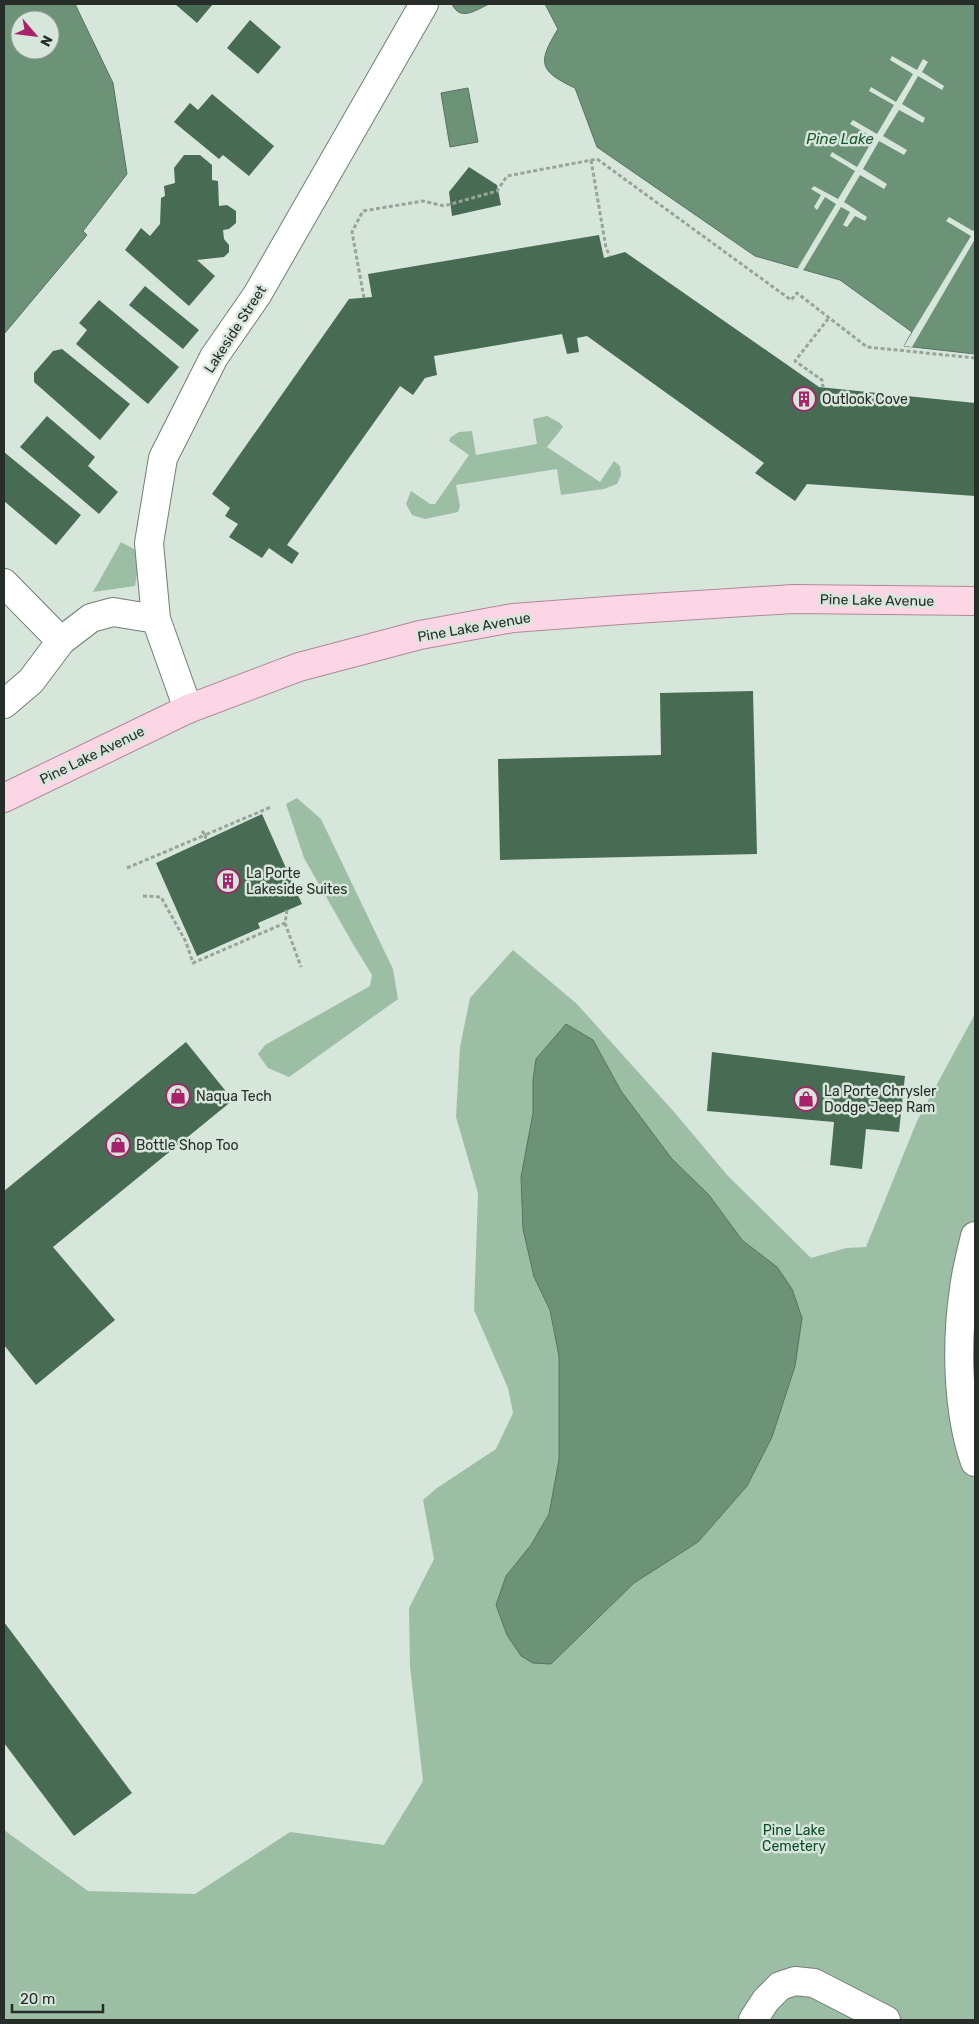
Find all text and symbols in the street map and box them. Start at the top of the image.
north arrow [10,10,60,60]
text: N [36,32,56,49]
water label: Pine Lake [806,130,874,148]
street label: Lakeside Street [201,282,270,376]
building icon: Outlook Cove [791,386,817,412]
place label: Outlook Cove [822,391,908,408]
street label: Pine Lake Avenue [820,591,935,610]
street label: Pine Lake Avenue [416,609,532,646]
street label: Pine Lake Avenue [37,723,148,788]
place label: La Porte Lakeside Suites [246,865,347,898]
building icon: La Porte Lakeside Suites [215,868,241,894]
shop icon: Naqua Tech [165,1083,191,1109]
place label: La Porte Chrysler Dodge Jeep Ram [824,1083,937,1116]
shop icon: La Porte Chrysler Dodge Jeep Ram [793,1086,819,1112]
place label: Naqua Tech [196,1088,272,1105]
shop icon: Bottle Shop Too [105,1132,131,1158]
place label: Bottle Shop Too [136,1137,238,1154]
park label: Pine Lake Cemetery [762,1822,826,1855]
scale bar [12,1982,104,2014]
text: 20 m [20,1990,55,2008]

